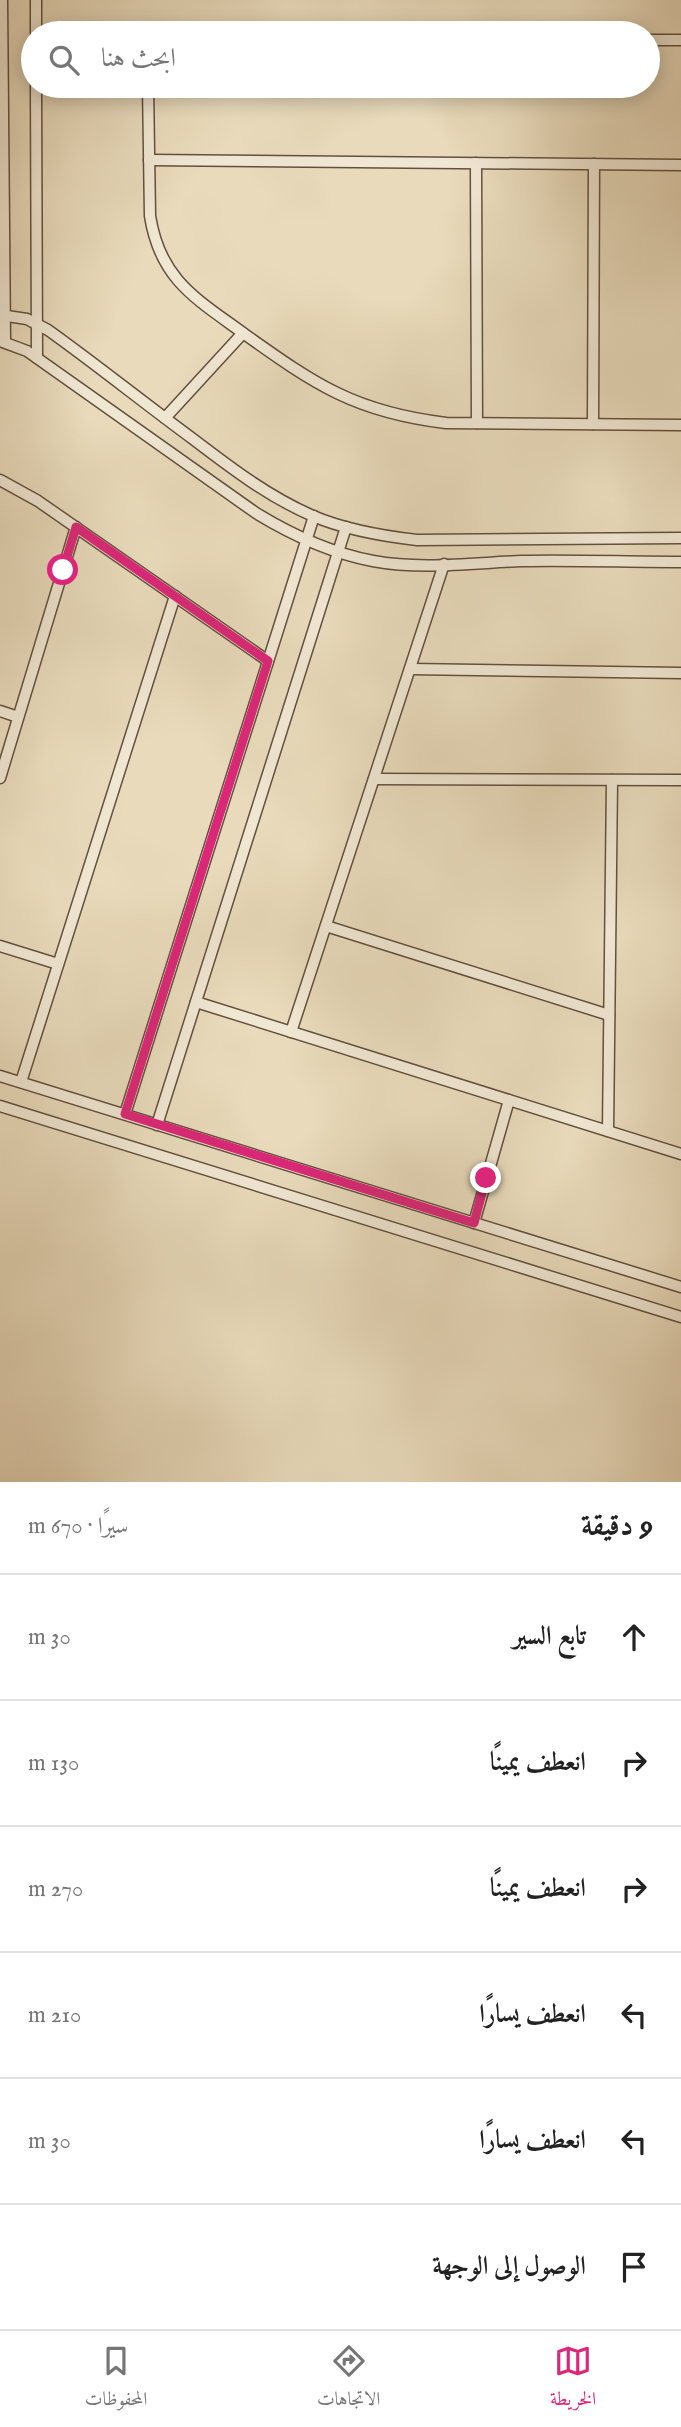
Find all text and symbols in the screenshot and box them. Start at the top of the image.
search box [21,21,660,98]
icon: search [45,41,83,79]
text: ابحث هنا [101,42,176,75]
route start [47,554,78,585]
route end [470,1162,501,1193]
text: 9 دقيقة [581,1508,653,1546]
text: سيرًا · 670 m [28,1512,128,1541]
icon: ahead [615,1618,653,1656]
text: تابع السير [512,1620,586,1653]
text: 30 m [28,1623,71,1652]
icon: right [615,1744,653,1782]
text: انعطف يمينًا [490,1746,586,1779]
text: 130 m [28,1749,79,1778]
icon: right [615,1870,653,1908]
text: انعطف يمينًا [490,1872,586,1905]
text: 270 m [28,1875,83,1904]
icon: left [615,1996,653,2034]
text: انعطف يسارًا [479,1998,586,2031]
text: 210 m [28,2001,81,2030]
icon: left [615,2122,653,2160]
text: انعطف يسارًا [479,2124,586,2157]
text: 30 m [28,2127,71,2156]
icon: arrive [615,2248,653,2286]
text: الوصول إلى الوجهة [432,2250,586,2283]
tab: المحفوظات [85,2342,147,2417]
tab: الاتجاهات [317,2342,380,2417]
tab: الخريطة [550,2342,596,2417]

